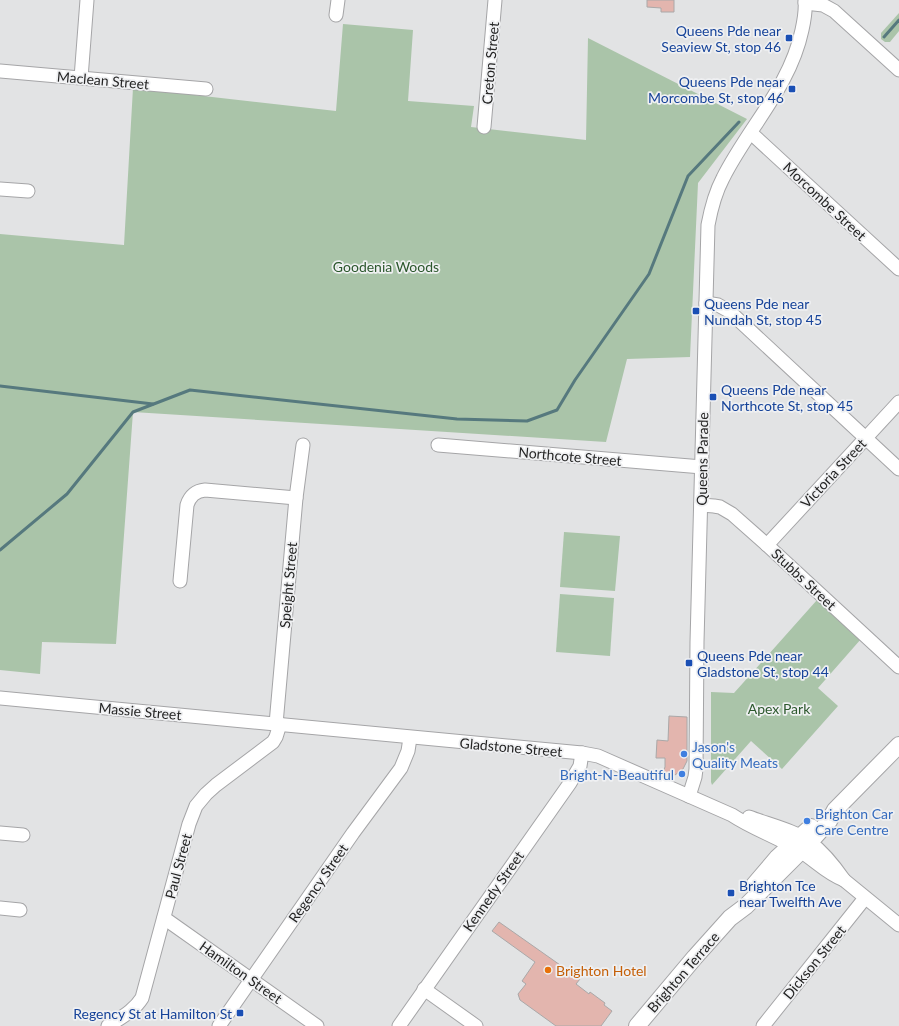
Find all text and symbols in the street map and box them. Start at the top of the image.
street label: Creton Street [478,21,502,105]
place label: Queens Pde near Seaview St, stop 46 [661,22,781,55]
marker: Queens Pde near Seaview St, stop 46 [784,33,794,43]
street label: Maclean Street [56,68,150,92]
place label: Queens Pde near Morcombe St, stop 46 [648,73,784,106]
marker: Queens Pde near Morcombe St, stop 46 [787,84,797,94]
street label: Morcombe Street [780,158,870,244]
park label: Goodenia Woods [333,258,439,275]
place label: Queens Pde near Nundah St, stop 45 [704,295,822,328]
marker: Queens Pde near Nundah St, stop 45 [691,306,701,316]
place label: Queens Pde near Northcote St, stop 45 [721,381,853,414]
marker: Queens Pde near Northcote St, stop 45 [708,392,718,402]
street label: Queens Parade [693,412,711,506]
street label: Victoria Street [797,435,869,511]
street label: Northcote Street [518,443,622,469]
street label: Speight Street [276,541,300,629]
street label: Stubbs Street [768,545,840,613]
place label: Queens Pde near Gladstone St, stop 44 [697,647,829,680]
marker: Queens Pde near Gladstone St, stop 44 [684,658,694,668]
street label: Massie Street [98,699,182,723]
park label: Apex Park [748,700,811,717]
street label: Gladstone Street [459,734,563,760]
place label: Jason's Quality Meats [692,738,778,771]
marker: Jason's Quality Meats [679,749,689,759]
place label: Bright-N-Beautiful [560,766,674,783]
marker: Bright-N-Beautiful [677,769,687,779]
place label: Brighton Car Care Centre [815,805,893,838]
marker: Brighton Car Care Centre [802,816,812,826]
street label: Paul Street [161,832,195,900]
street label: Regency Street [285,840,351,926]
street label: Kennedy Street [459,847,527,935]
place label: Brighton Tce near Twelfth Ave [739,877,842,910]
marker: Brighton Tce near Twelfth Ave [726,888,736,898]
street label: Dickson Street [779,922,849,1002]
street label: Brighton Terrace [643,928,723,1016]
street label: Hamilton Street [196,937,286,1007]
place label: Brighton Hotel [556,962,647,979]
marker: Brighton Hotel [543,965,553,975]
place label: Regency St at Hamilton St [73,1005,232,1022]
marker: Regency St at Hamilton St [235,1008,245,1018]

